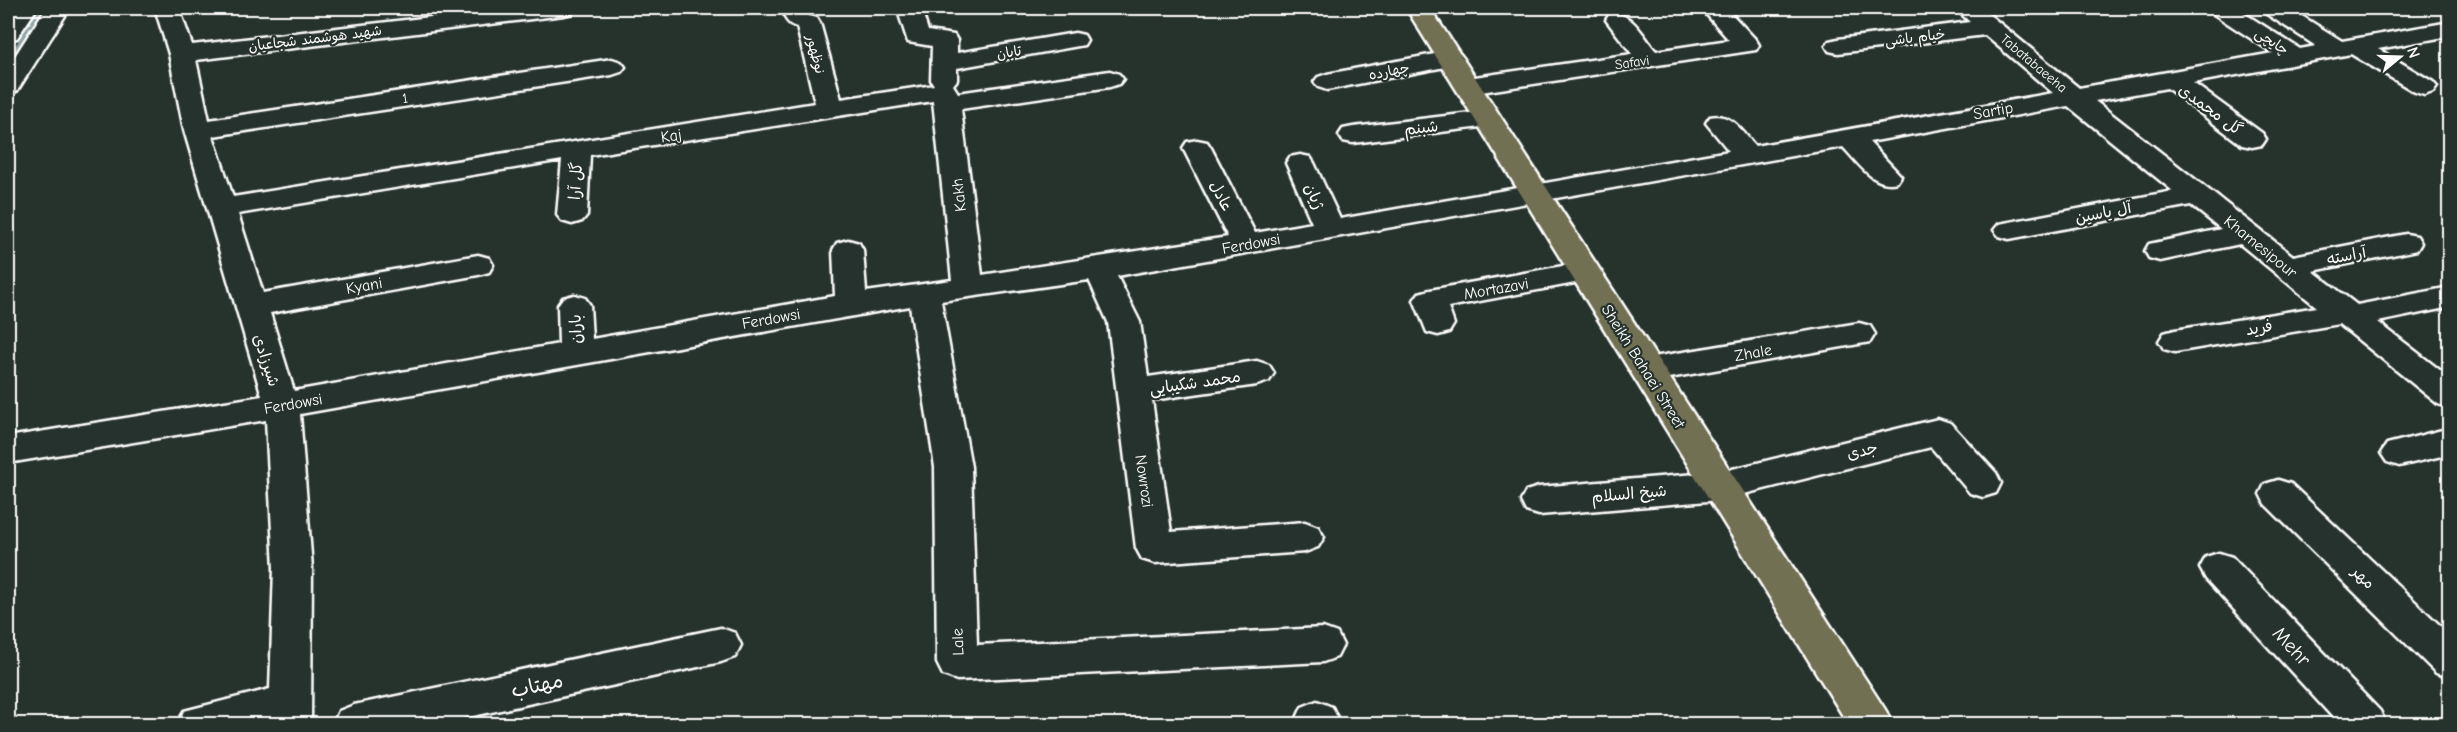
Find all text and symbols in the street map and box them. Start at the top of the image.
street label: شهید هوشمند شجاعیان [247,22,383,55]
street label: چایچی [2251,24,2292,59]
street label: خیام باشی [1884,25,1947,52]
north arrow [2370,27,2430,87]
street label: Tabatabaeeha [1997,30,2071,96]
street label: نوظهور [802,32,829,75]
street label: تابان [995,42,1024,63]
text: N [2403,45,2423,60]
street label: Safavi [1614,52,1651,73]
street label: چهارده [1367,59,1411,85]
street label: گل محمدی [2175,80,2247,139]
street label: 1 [401,90,409,107]
street label: Sartip [1972,99,2015,123]
street label: شبنم [1403,117,1440,142]
street label: Kaj [659,126,683,146]
street label: گل آرا [565,161,586,201]
street label: Kakh [948,177,970,213]
street label: عادل [1206,178,1236,215]
street label: ژیان [1300,181,1328,212]
street label: آل یاسین [2073,199,2134,227]
street label: Khamesipour [2220,212,2301,282]
street label: Ferdowsi [1221,230,1282,258]
street label: آراسته [2325,243,2369,269]
street label: Kyani [345,274,384,298]
street label: Mortazavi [1462,274,1530,304]
street label: Sheikh Bahaei Street [1598,301,1689,432]
street label: Ferdowsi [741,305,802,333]
street label: باران [566,314,586,344]
street label: فرید [2244,317,2274,339]
street label: شیرزادی [249,332,283,389]
street label: Zhale [1733,341,1773,365]
street label: محمد شکیبایی [1148,368,1242,399]
street label: Ferdowsi [263,390,324,418]
street label: جدی [1845,438,1880,463]
street label: Nowrozi [1131,454,1157,509]
street label: شیخ السلام [1591,482,1668,509]
street label: مهر [2347,561,2378,593]
street label: Mehr [2268,622,2316,671]
street label: Lale [949,628,967,656]
street label: مهتاب [509,669,565,702]

